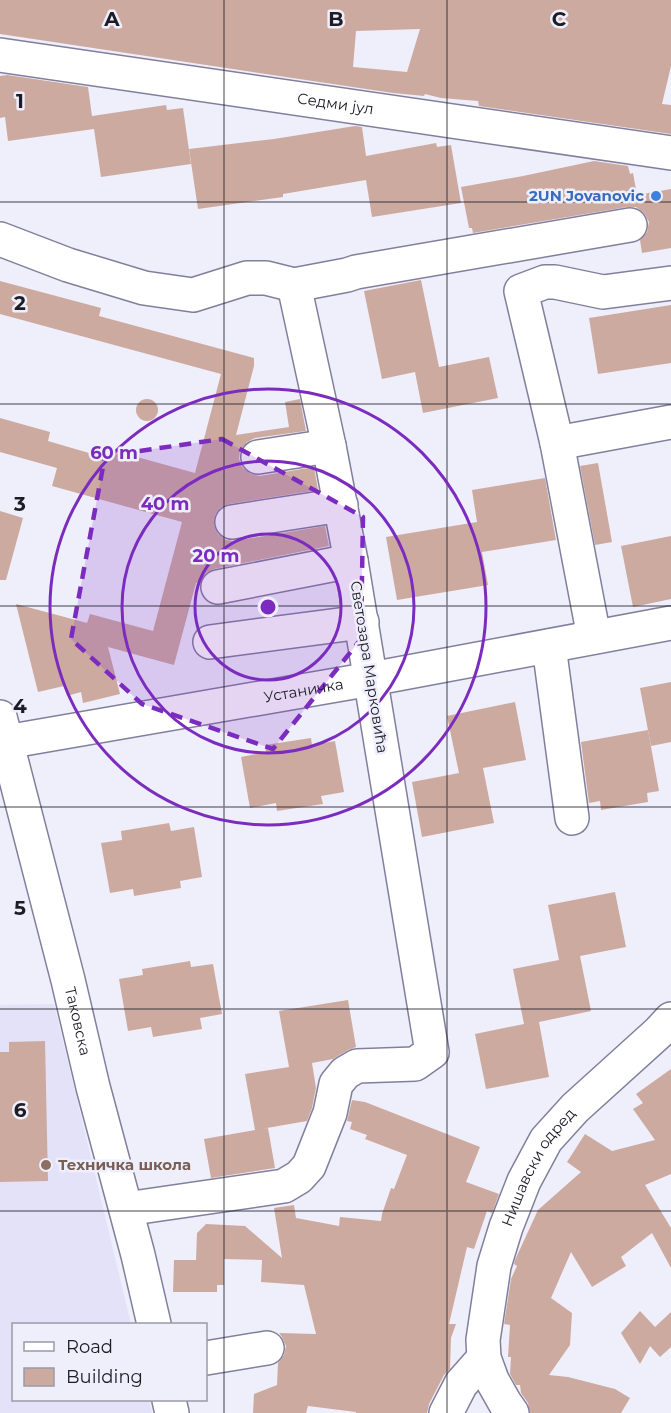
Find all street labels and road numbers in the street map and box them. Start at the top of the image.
street label: Седми јул [296,89,375,118]
street label: Светозара Марковића [346,579,393,755]
street label: Устаничка [262,674,345,706]
street label: Таковска [61,985,95,1057]
street label: Нишавски одред [497,1104,579,1229]

